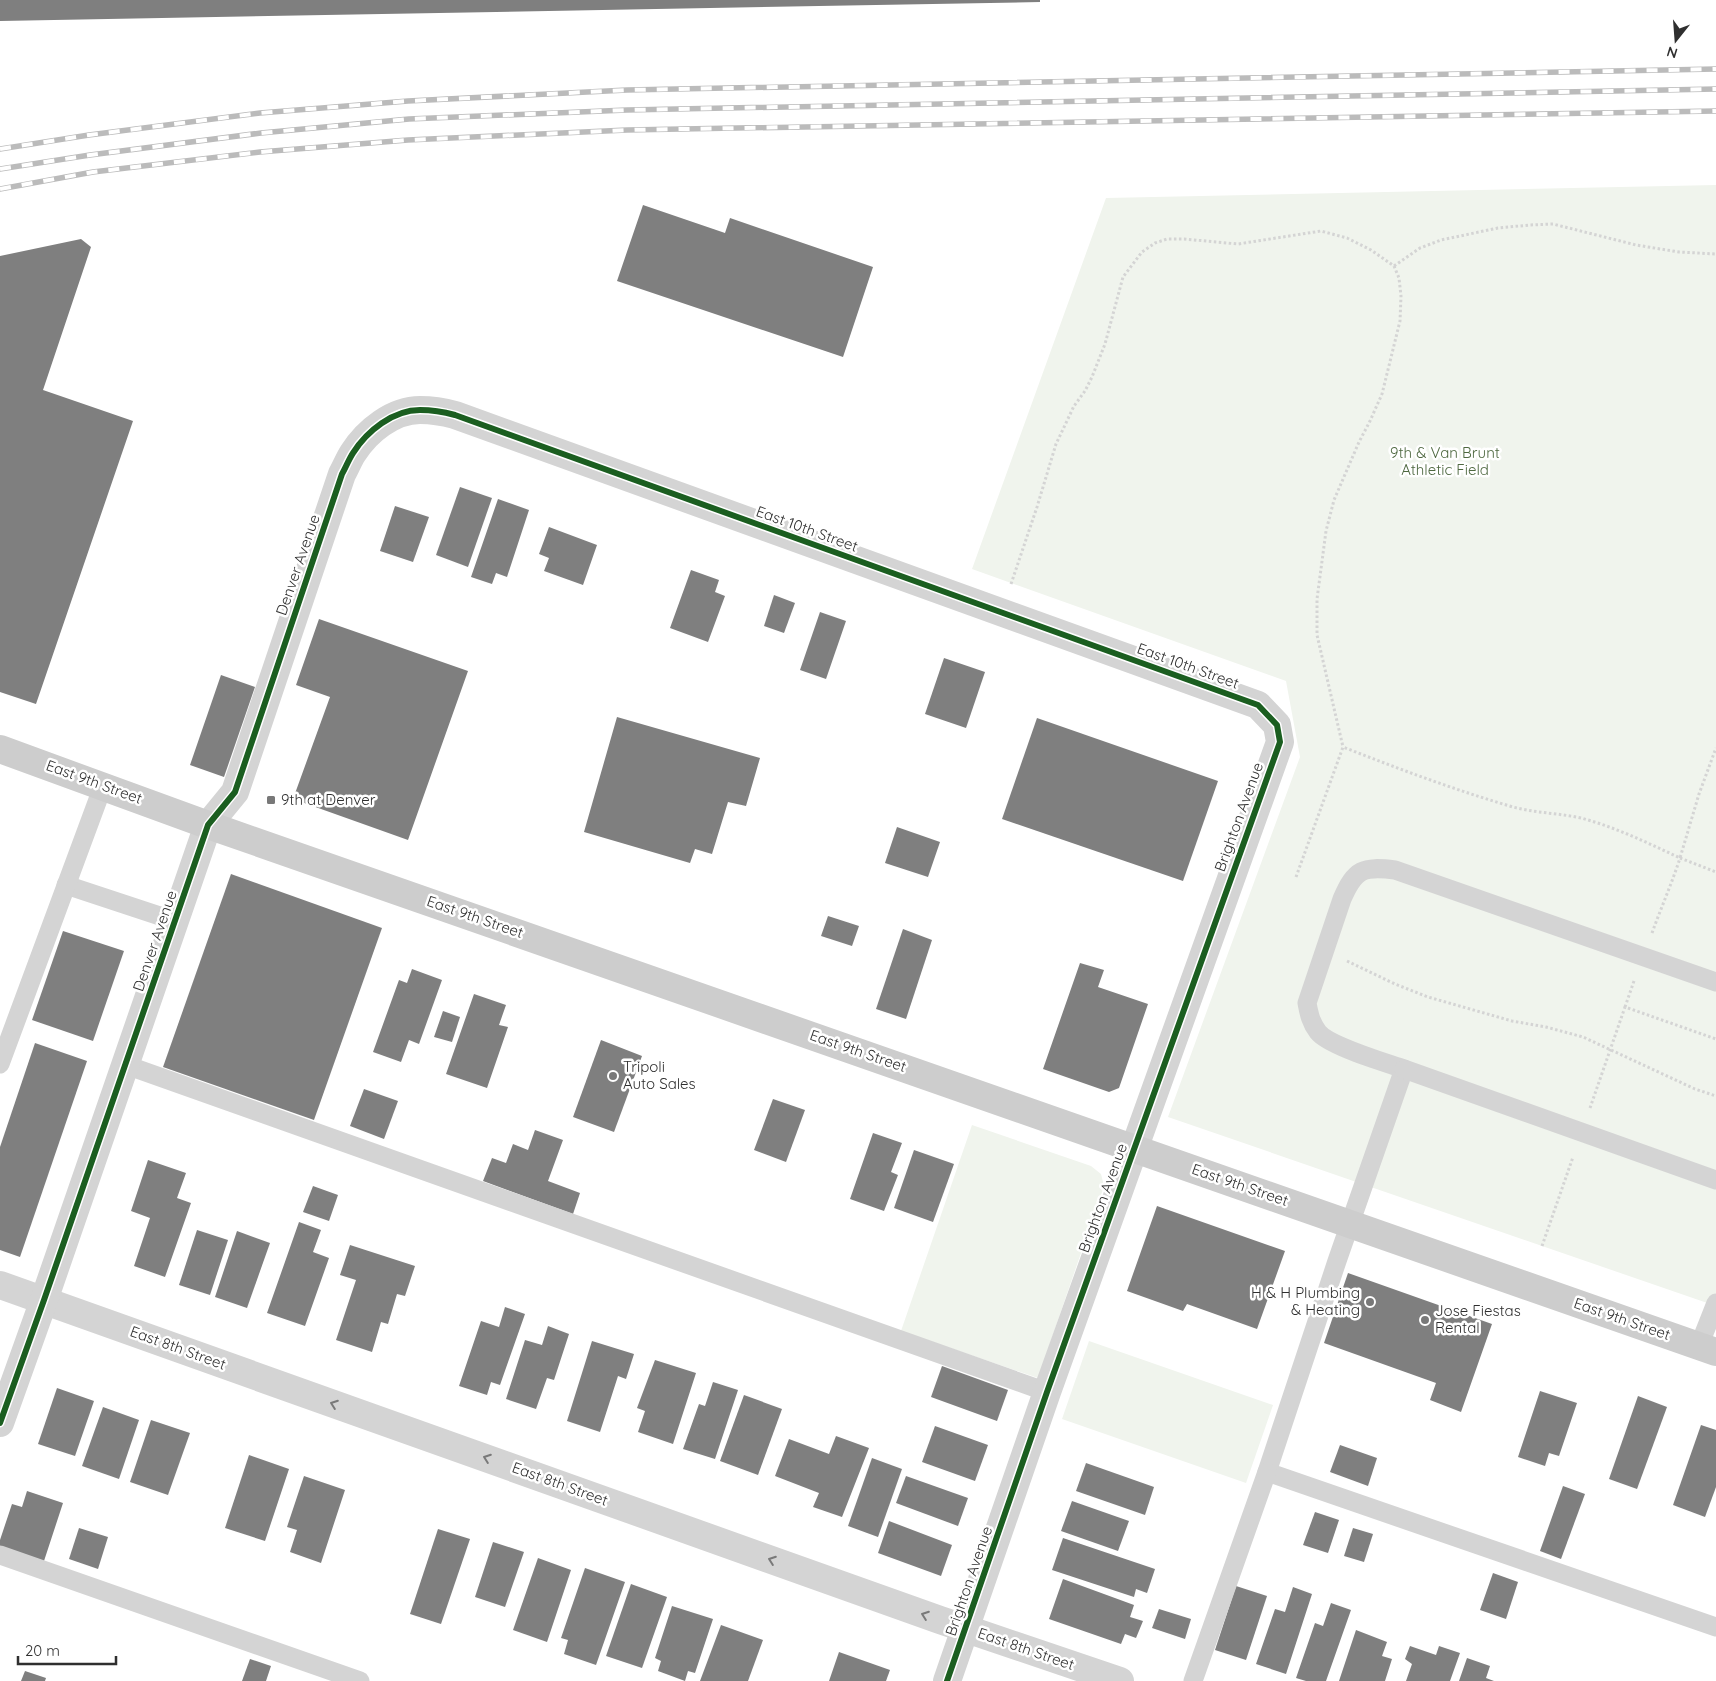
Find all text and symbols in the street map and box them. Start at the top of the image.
north arrow [1651,15,1701,65]
text: N [1665,42,1680,63]
park label: 9th & Van Brunt Athletic Field [1390,443,1500,479]
street label: East 10th Street [754,501,861,556]
street label: Denver Avenue [271,512,324,618]
street label: East 10th Street [1135,638,1242,693]
street label: East 9th Street [44,755,145,808]
street label: Brighton Avenue [1210,760,1267,874]
place label: 9th at Denver [281,790,376,809]
marker: 9th at Denver [265,794,277,806]
street label: Denver Avenue [128,888,181,994]
street label: East 9th Street [424,891,526,942]
street label: East 9th Street [807,1025,909,1076]
place label: Tripoli Auto Sales [623,1057,696,1093]
marker: Tripoli Auto Sales [607,1070,619,1082]
street label: Brighton Avenue [1074,1141,1131,1255]
street label: East 9th Street [1189,1159,1291,1210]
place label: H & H Plumbing & Heating [1251,1283,1360,1319]
street label: East 9th Street [1571,1293,1673,1344]
marker: H & H Plumbing & Heating [1364,1296,1376,1308]
place label: Jose Fiestas Rental [1435,1301,1521,1337]
marker: Jose Fiestas Rental [1419,1314,1431,1326]
street label: East 8th Street [128,1321,229,1374]
one-way arrow [330,1400,339,1410]
one-way arrow [483,1454,492,1464]
street label: East 8th Street [510,1457,611,1510]
street label: Brighton Avenue [941,1523,996,1638]
one-way arrow [768,1556,777,1566]
one-way arrow [921,1611,930,1621]
street label: East 8th Street [975,1623,1077,1674]
scale bar [18,1634,115,1666]
text: 20 m [25,1641,60,1660]

